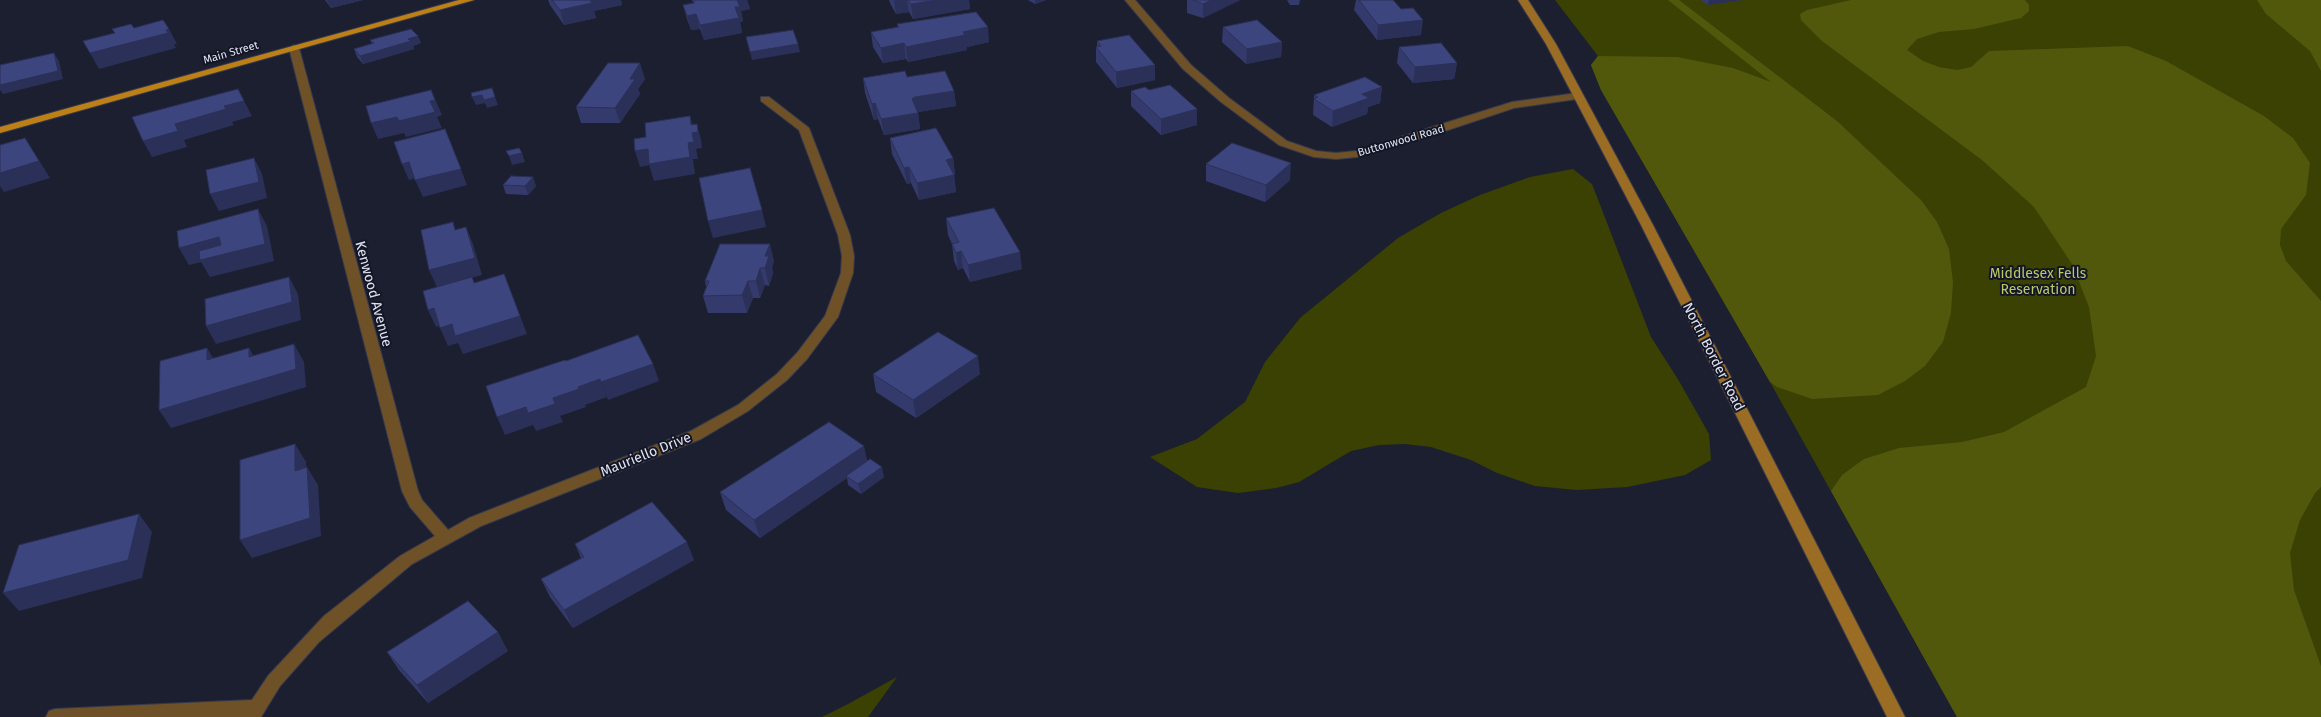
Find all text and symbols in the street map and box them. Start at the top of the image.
street label: Main Street [202,39,260,67]
street label: Buttonwood Road [1356,122,1446,160]
street label: Kenwood Avenue [351,239,395,349]
park label: Middlesex Fells Reservation [1990,266,2086,298]
street label: North Border Road [1678,300,1748,414]
street label: Mauriello Drive [598,429,694,481]

